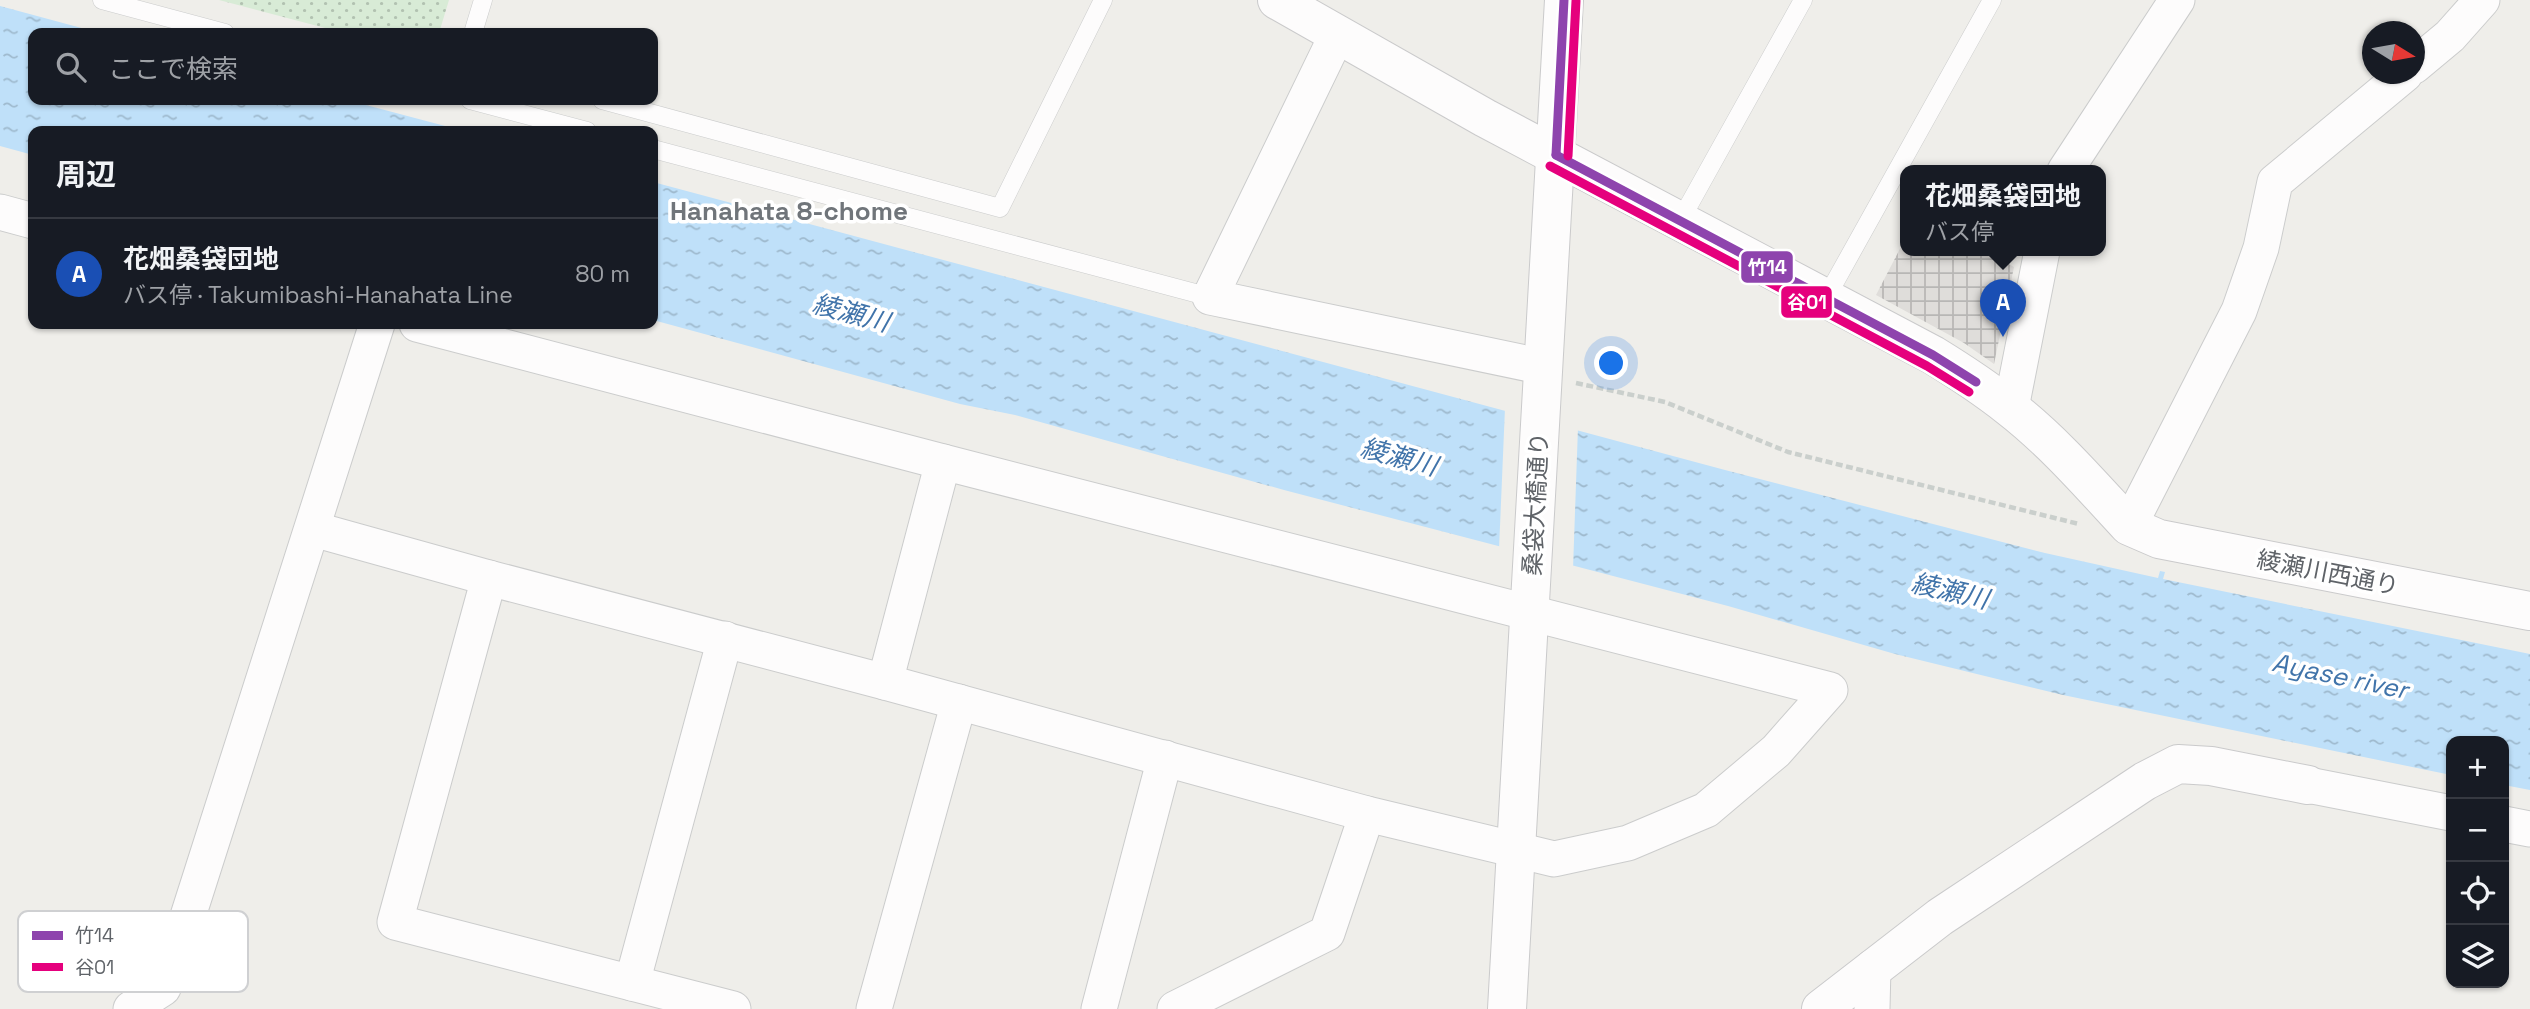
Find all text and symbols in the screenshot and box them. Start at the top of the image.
north arrow [2362,21,2425,84]
search box [28,28,658,105]
icon: search [52,48,90,86]
text: ここで検索 [108,52,238,86]
text: 周辺 [56,155,116,194]
popup [1900,165,2106,256]
text: 花畑桑袋団地 [1925,179,2081,213]
district label: Hanahata 8-chome [670,194,908,228]
text: バス停 [1925,217,1994,247]
text: 花畑桑袋団地 [123,242,279,276]
line badge: 竹14 [1740,250,1794,284]
text: 竹14 [1747,255,1787,280]
text: A [72,259,86,289]
text: 80 m [575,259,630,289]
pin: A [1980,279,2026,337]
text: バス停 · Takumibashi-Hanahata Line [123,280,513,310]
line badge: 谷01 [1780,285,1833,319]
water label: 綾瀬川 [809,286,896,340]
text: 谷01 [1787,290,1827,315]
your location [1594,346,1628,380]
water label: 綾瀬川 [1357,430,1444,484]
street label: 桑袋大橋通り [1516,431,1555,577]
street label: 綾瀬川西通り [2254,544,2402,601]
water label: 綾瀬川 [1908,566,1995,617]
water label: Ayase river [2269,645,2414,708]
map controls [2446,736,2509,988]
button: + [2446,736,2509,799]
button: − [2446,799,2509,862]
button: locate [2446,862,2509,925]
legend [18,911,248,992]
text: 竹14 [75,923,114,948]
button: layers [2446,925,2509,988]
text: 谷01 [75,955,114,980]

